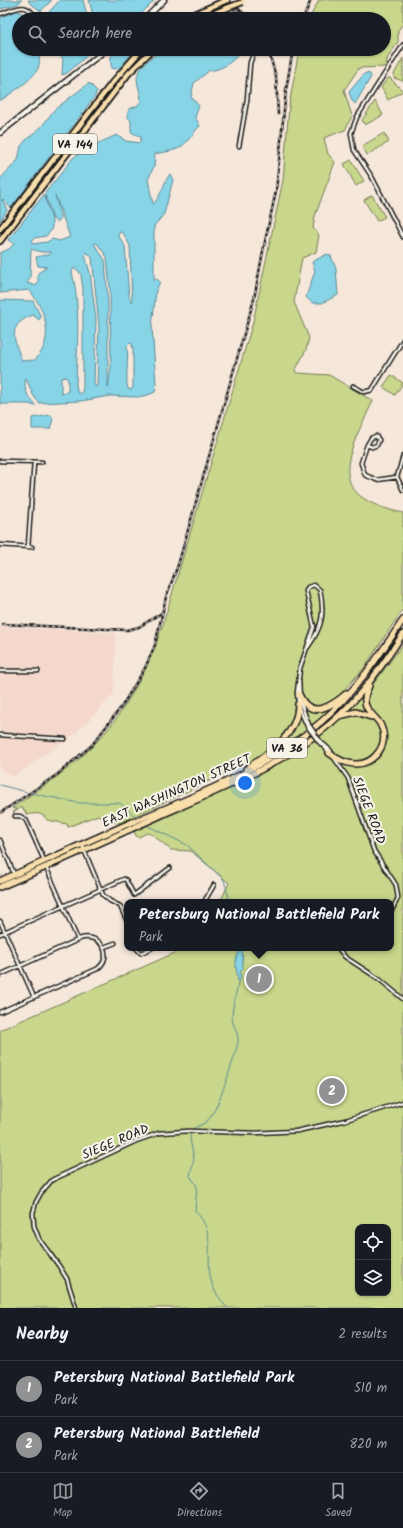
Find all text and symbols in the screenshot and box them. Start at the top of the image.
search box [12,12,391,56]
text: Search here [58,22,132,46]
icon: search [26,23,48,45]
road number: VA 144 [53,134,97,154]
road number: VA 36 [267,738,307,758]
street label: EAST WASHINGTON STREET [99,748,256,834]
your location [235,773,255,793]
street label: SIEGE ROAD [346,774,391,848]
popup [124,899,394,951]
text: Petersburg National Battlefield Park [139,903,379,927]
text: Park [139,927,162,948]
pin: 1 [246,964,272,994]
pin: 2 [319,1076,345,1106]
street label: SIEGE ROAD [79,1119,152,1166]
map controls [355,1224,391,1296]
button: locate [355,1224,391,1260]
button: layers [355,1260,391,1296]
text: Nearby [16,1321,68,1348]
text: 2 results [339,1324,387,1345]
text: Petersburg National Battlefield Park [54,1366,294,1390]
text: 1 [27,1378,31,1399]
text: 510 m [354,1378,387,1399]
text: Park [54,1390,78,1411]
text: Petersburg National Battlefield [54,1422,260,1446]
text: 2 [25,1434,33,1455]
text: 820 m [350,1434,387,1455]
text: Park [54,1446,78,1467]
tab: Map [52,1480,74,1522]
tab: Directions [177,1480,222,1522]
tab: Saved [325,1480,351,1522]

